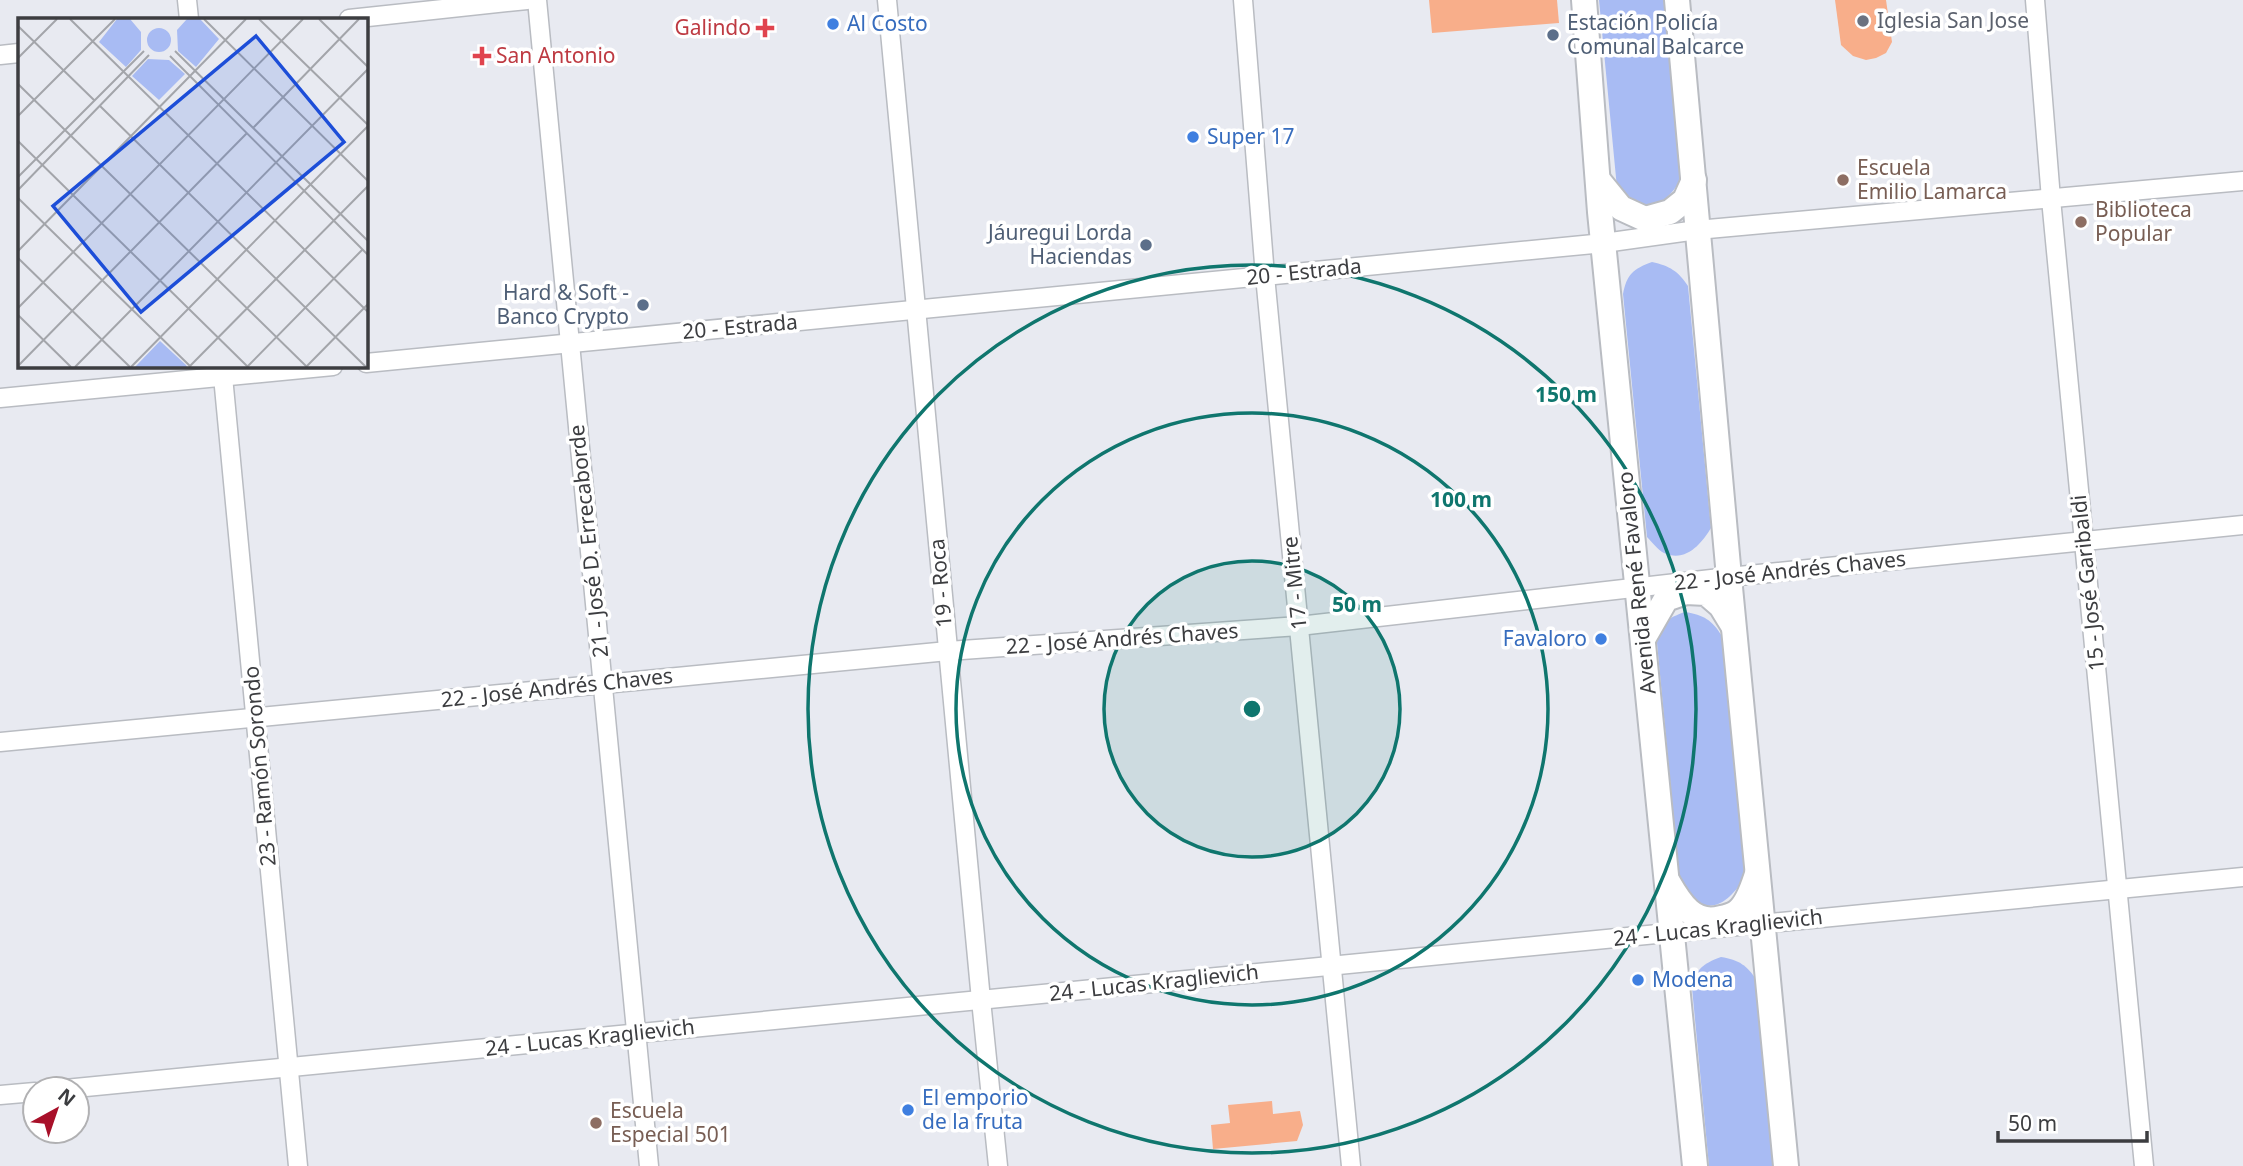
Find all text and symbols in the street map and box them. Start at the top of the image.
place label: Iglesia San Jose [1877,6,2029,34]
place label: Estación Policía Comunal Balcarce [1567,8,1744,60]
place label: Al Costo [847,9,928,37]
place label: Galindo [674,13,751,41]
marker: Iglesia San Jose [1855,13,1871,29]
marker: Al Costo [825,16,841,32]
inset map [18,18,368,368]
marker: Galindo [757,20,773,36]
marker: Estación Policía Comunal Balcarce [1545,27,1561,43]
place label: San Antonio [496,41,616,69]
marker: San Antonio [474,48,490,64]
place label: Super 17 [1207,122,1294,150]
marker: Super 17 [1185,129,1201,145]
place label: Escuela Emilio Lamarca [1857,153,2007,205]
marker: Escuela Emilio Lamarca [1835,172,1851,188]
place label: Biblioteca Popular [2095,195,2192,247]
marker: Biblioteca Popular [2073,214,2089,230]
place label: Jáuregui Lorda Haciendas [986,218,1132,270]
marker: Jáuregui Lorda Haciendas [1138,237,1154,253]
street label: 20 - Estrada [1245,251,1363,291]
place label: Hard & Soft - Banco Crypto [496,278,629,330]
marker: Hard & Soft - Banco Crypto [635,297,651,313]
street label: 20 - Estrada [681,307,799,345]
text: 150 m [1535,380,1597,408]
street label: 21 - José D. Errecaborde [562,423,614,659]
street label: Avenida René Favaloro [1610,470,1662,696]
text: 100 m [1430,485,1492,513]
street label: 15 - José Garibaldi [2064,494,2110,673]
street label: 17 - Mitre [1275,535,1313,631]
street label: 19 - Roca [922,537,958,629]
street label: 22 - José Andrés Chaves [1673,544,1907,596]
text: 50 m [1332,590,1382,618]
street label: 22 - José Andrés Chaves [1005,616,1239,660]
place label: Favaloro [1503,624,1587,652]
marker: Favaloro [1593,631,1609,647]
street label: 22 - José Andrés Chaves [440,661,674,713]
street label: 23 - Ramón Sorondo [236,665,282,867]
centre of rings [1240,697,1264,721]
street label: 24 - Lucas Kraglievich [1612,902,1824,952]
street label: 24 - Lucas Kraglievich [1048,957,1260,1007]
place label: Modena [1652,965,1733,993]
marker: Modena [1630,972,1646,988]
street label: 24 - Lucas Kraglievich [484,1012,696,1062]
north arrow [21,1075,91,1145]
text: N [53,1082,81,1112]
place label: El emporio de la fruta [922,1083,1028,1135]
place label: Escuela Especial 501 [610,1096,731,1148]
scale bar [1998,1100,2147,1144]
marker: El emporio de la fruta [900,1102,916,1118]
text: 50 m [2008,1109,2057,1137]
marker: Escuela Especial 501 [588,1115,604,1131]

